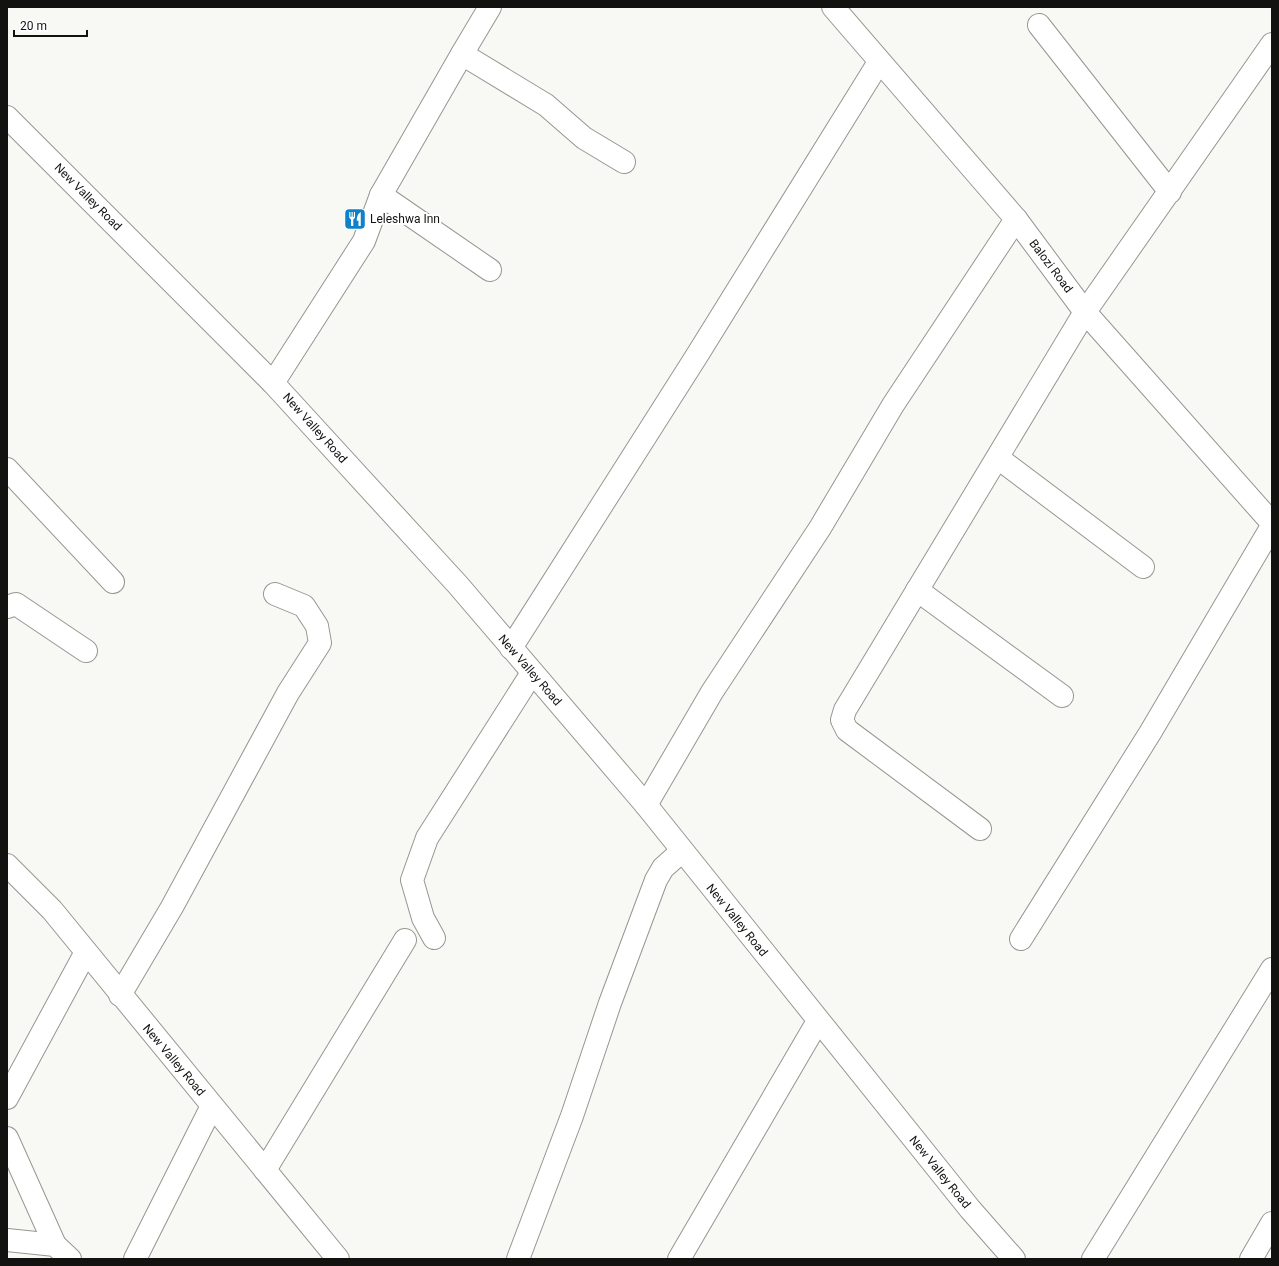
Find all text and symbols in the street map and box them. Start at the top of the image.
scale bar [14,12,87,38]
text: 20 m [20,19,47,33]
street label: New Valley Road [52,161,124,233]
restaurant icon: Leleshwa Inn [342,206,368,232]
place label: Leleshwa Inn [370,212,440,226]
street label: Balozi Road [1026,237,1076,295]
street label: New Valley Road [280,390,350,466]
street label: New Valley Road [495,632,565,708]
street label: New Valley Road [704,881,770,959]
street label: New Valley Road [140,1021,208,1099]
street label: New Valley Road [907,1133,973,1211]

